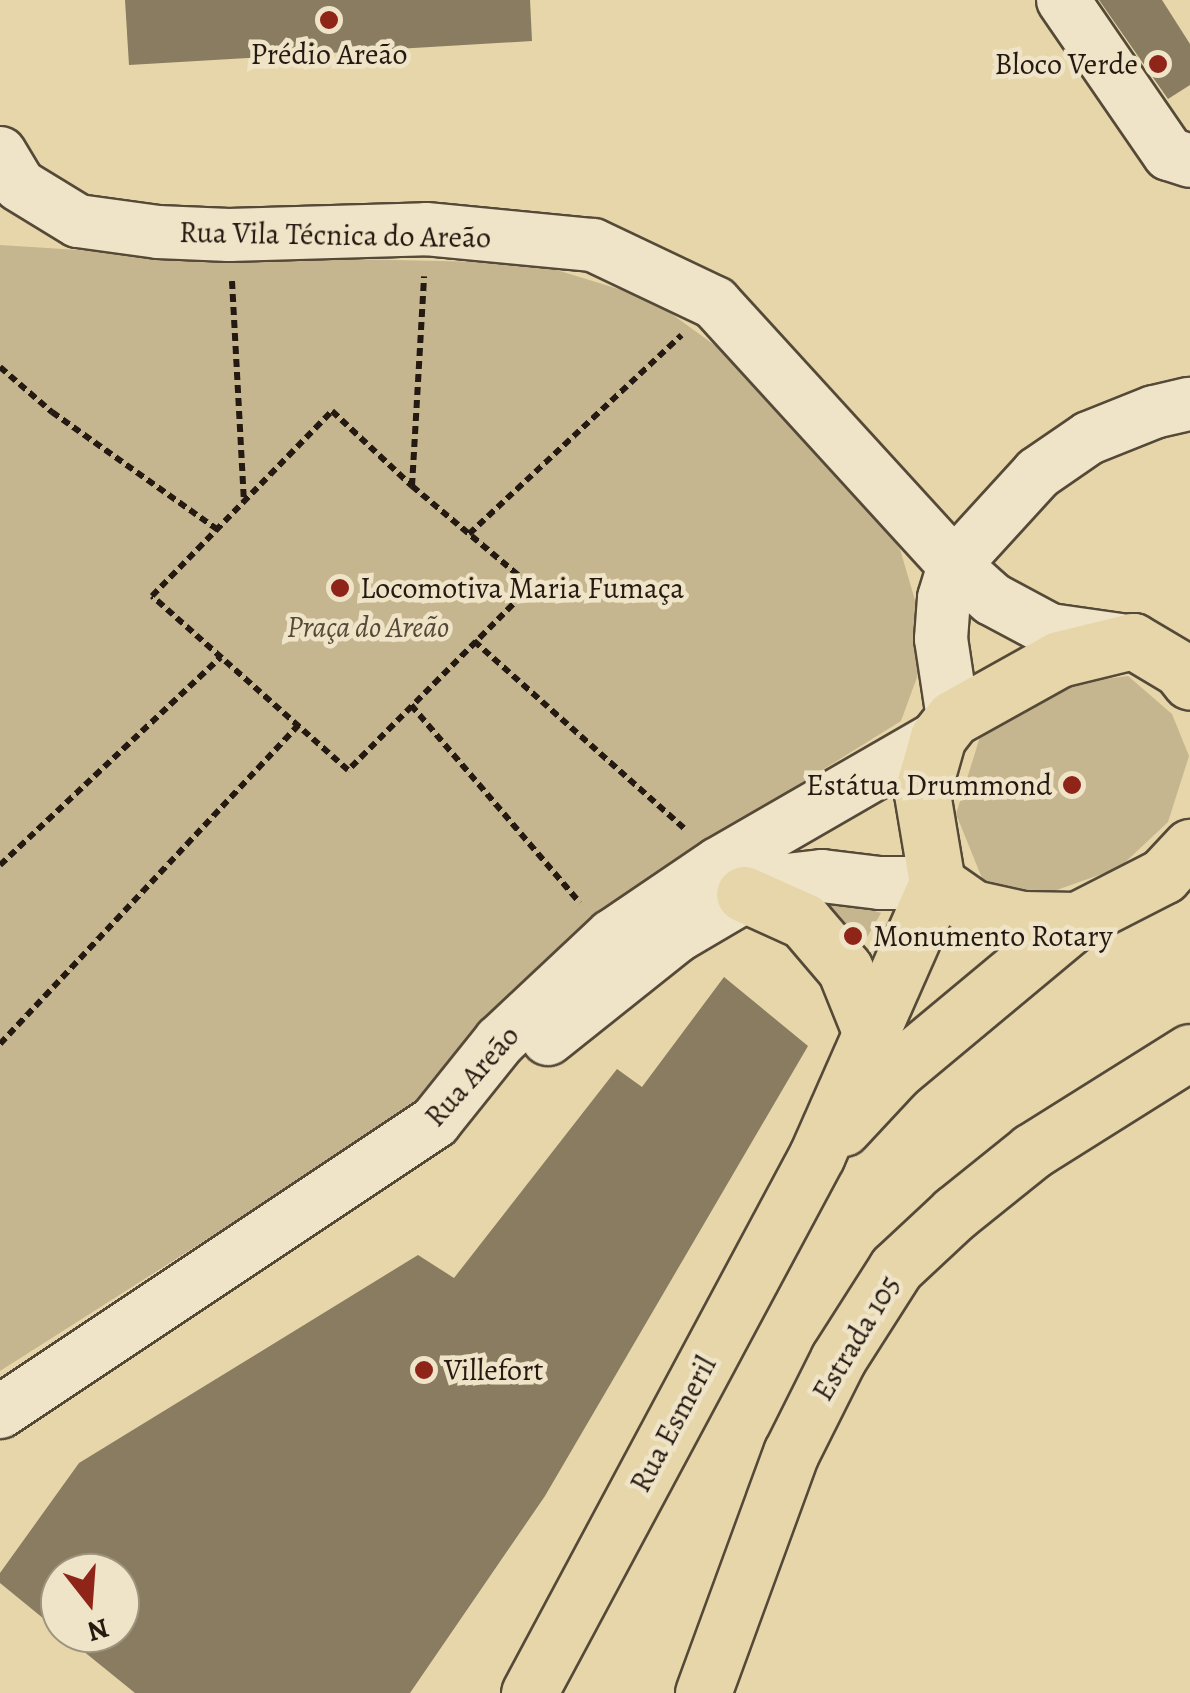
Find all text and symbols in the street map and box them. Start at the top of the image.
marker: Prédio Areão [318,9,340,31]
place label: Prédio Areão [251,36,407,72]
place label: Bloco Verde [994,46,1138,82]
marker: Bloco Verde [1147,53,1169,75]
street label: Rua Vila Técnica do Areão [179,214,491,256]
place label: Locomotiva Maria Fumaça [360,570,684,606]
marker: Locomotiva Maria Fumaça [329,577,351,599]
park label: Praça do Areão [287,609,449,645]
place label: Estátua Drummond [806,767,1052,803]
marker: Estátua Drummond [1061,774,1083,796]
place label: Monumento Rotary [873,918,1113,954]
marker: Monumento Rotary [842,925,864,947]
street label: Rua Areão [417,1018,527,1134]
street label: Estrada 105 [805,1269,907,1407]
street label: Rua Esmeril [622,1350,724,1498]
place label: Villefort [444,1352,543,1388]
marker: Villefort [413,1359,435,1381]
north arrow [40,1553,140,1653]
text: N [83,1609,113,1651]

